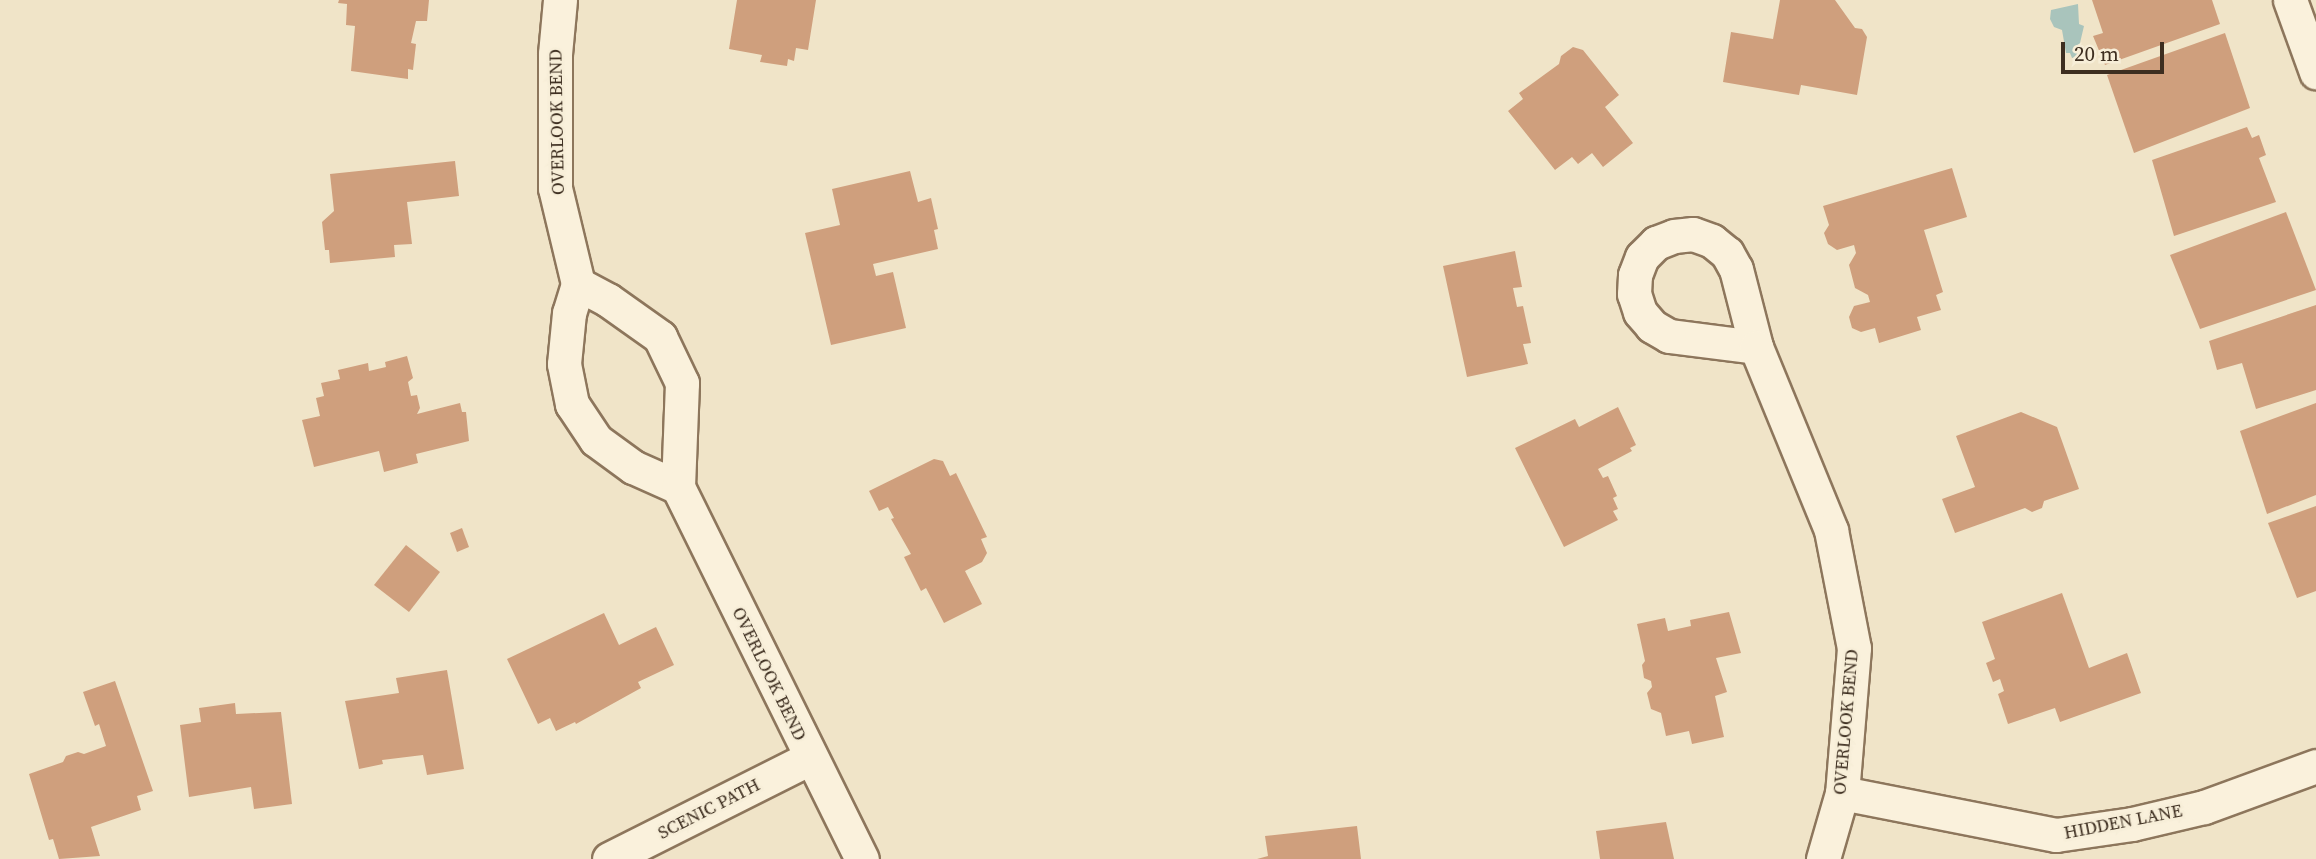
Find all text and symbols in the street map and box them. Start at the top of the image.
scale bar [2064,28,2167,72]
text: 20 m [2074,39,2119,68]
street label: OVERLOOK BEND [545,49,569,195]
street label: OVERLOOK BEND [727,604,811,744]
street label: OVERLOOK BEND [1829,648,1863,796]
street label: SCENIC PATH [654,774,764,844]
street label: HIDDEN LANE [2062,800,2184,844]

